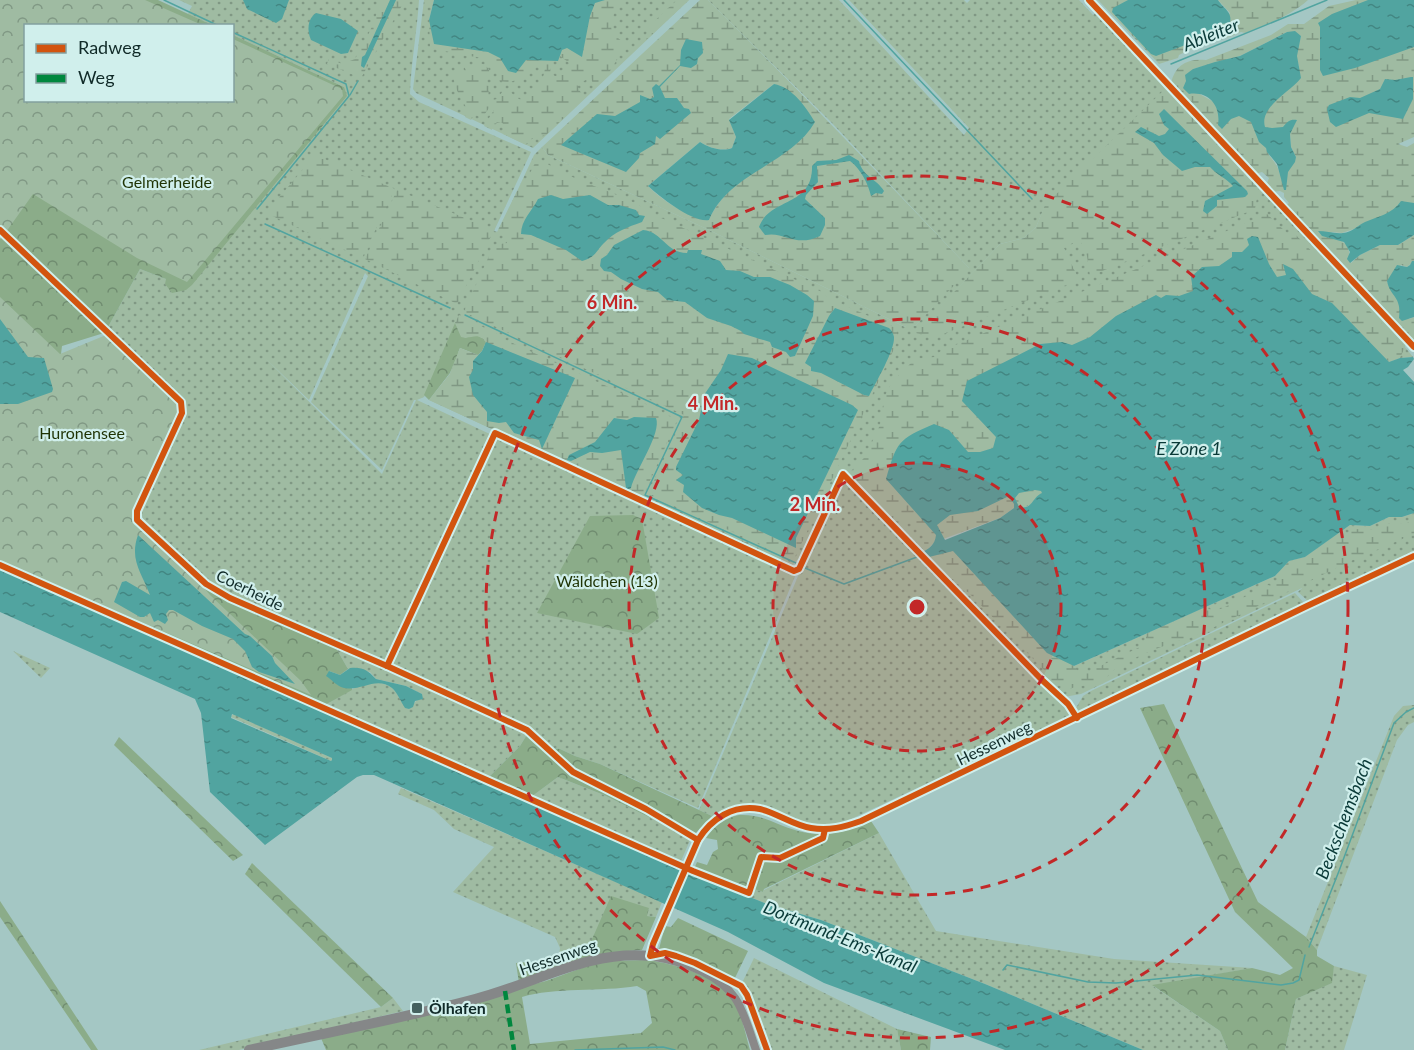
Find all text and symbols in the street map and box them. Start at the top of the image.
water label: Ableiter [1178,13,1243,56]
legend [24,24,234,102]
text: Radweg [78,36,141,58]
text: Weg [78,66,115,88]
park label: Gelmerheide [122,172,212,191]
text: 6 Min. [587,291,637,313]
text: 4 Min. [688,392,738,414]
park label: Huronensee [39,423,125,442]
water label: E Zone 1 [1156,437,1222,459]
text: 2 Min. [790,493,840,515]
street label: Coerheide [213,565,287,614]
park label: Wäldchen (13) [556,571,658,590]
centre of rings [907,597,927,617]
street label: Hessenweg [953,716,1034,769]
water label: Beckschemsbach [1310,755,1376,882]
water label: Dortmund-Ems-Kanal [761,895,920,977]
street label: Hessenweg [517,934,599,979]
place label: Ölhafen [429,998,486,1017]
marker: Ölhafen [410,1001,424,1015]

